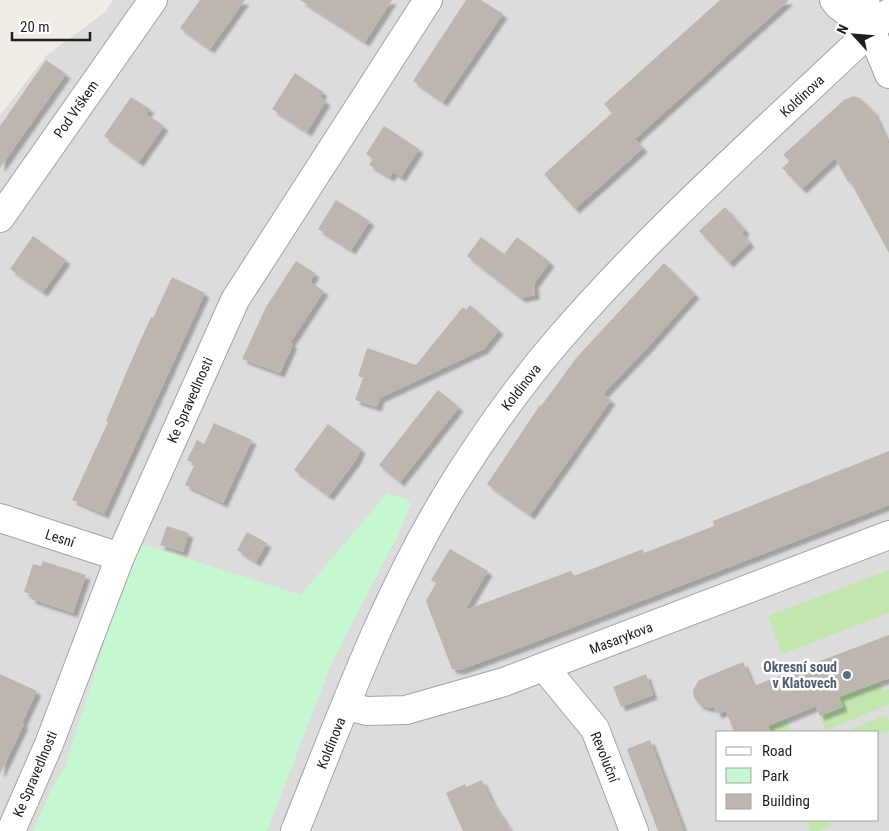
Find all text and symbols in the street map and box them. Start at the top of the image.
scale bar [12,10,90,42]
north arrow [829,10,879,60]
text: 20 m [20,18,50,36]
text: N [833,22,851,37]
street label: Koldinova [777,72,827,120]
street label: Pod Vrškem [50,77,102,141]
street label: Ke Spravedlnosti [164,355,216,445]
street label: Koldinova [498,361,544,413]
street label: Lesní [43,526,77,550]
street label: Masarykova [587,619,655,657]
place label: Okresní soud v Klatovech [763,659,837,691]
marker: Okresní soud v Klatovech [841,669,853,681]
street label: Koldinova [313,715,349,771]
street label: Ke Spravedlnosti [10,728,60,820]
street label: Revoluční [588,729,623,785]
legend [716,731,879,821]
text: Road [762,742,792,760]
text: Park [762,767,789,785]
text: Building [762,792,810,810]

